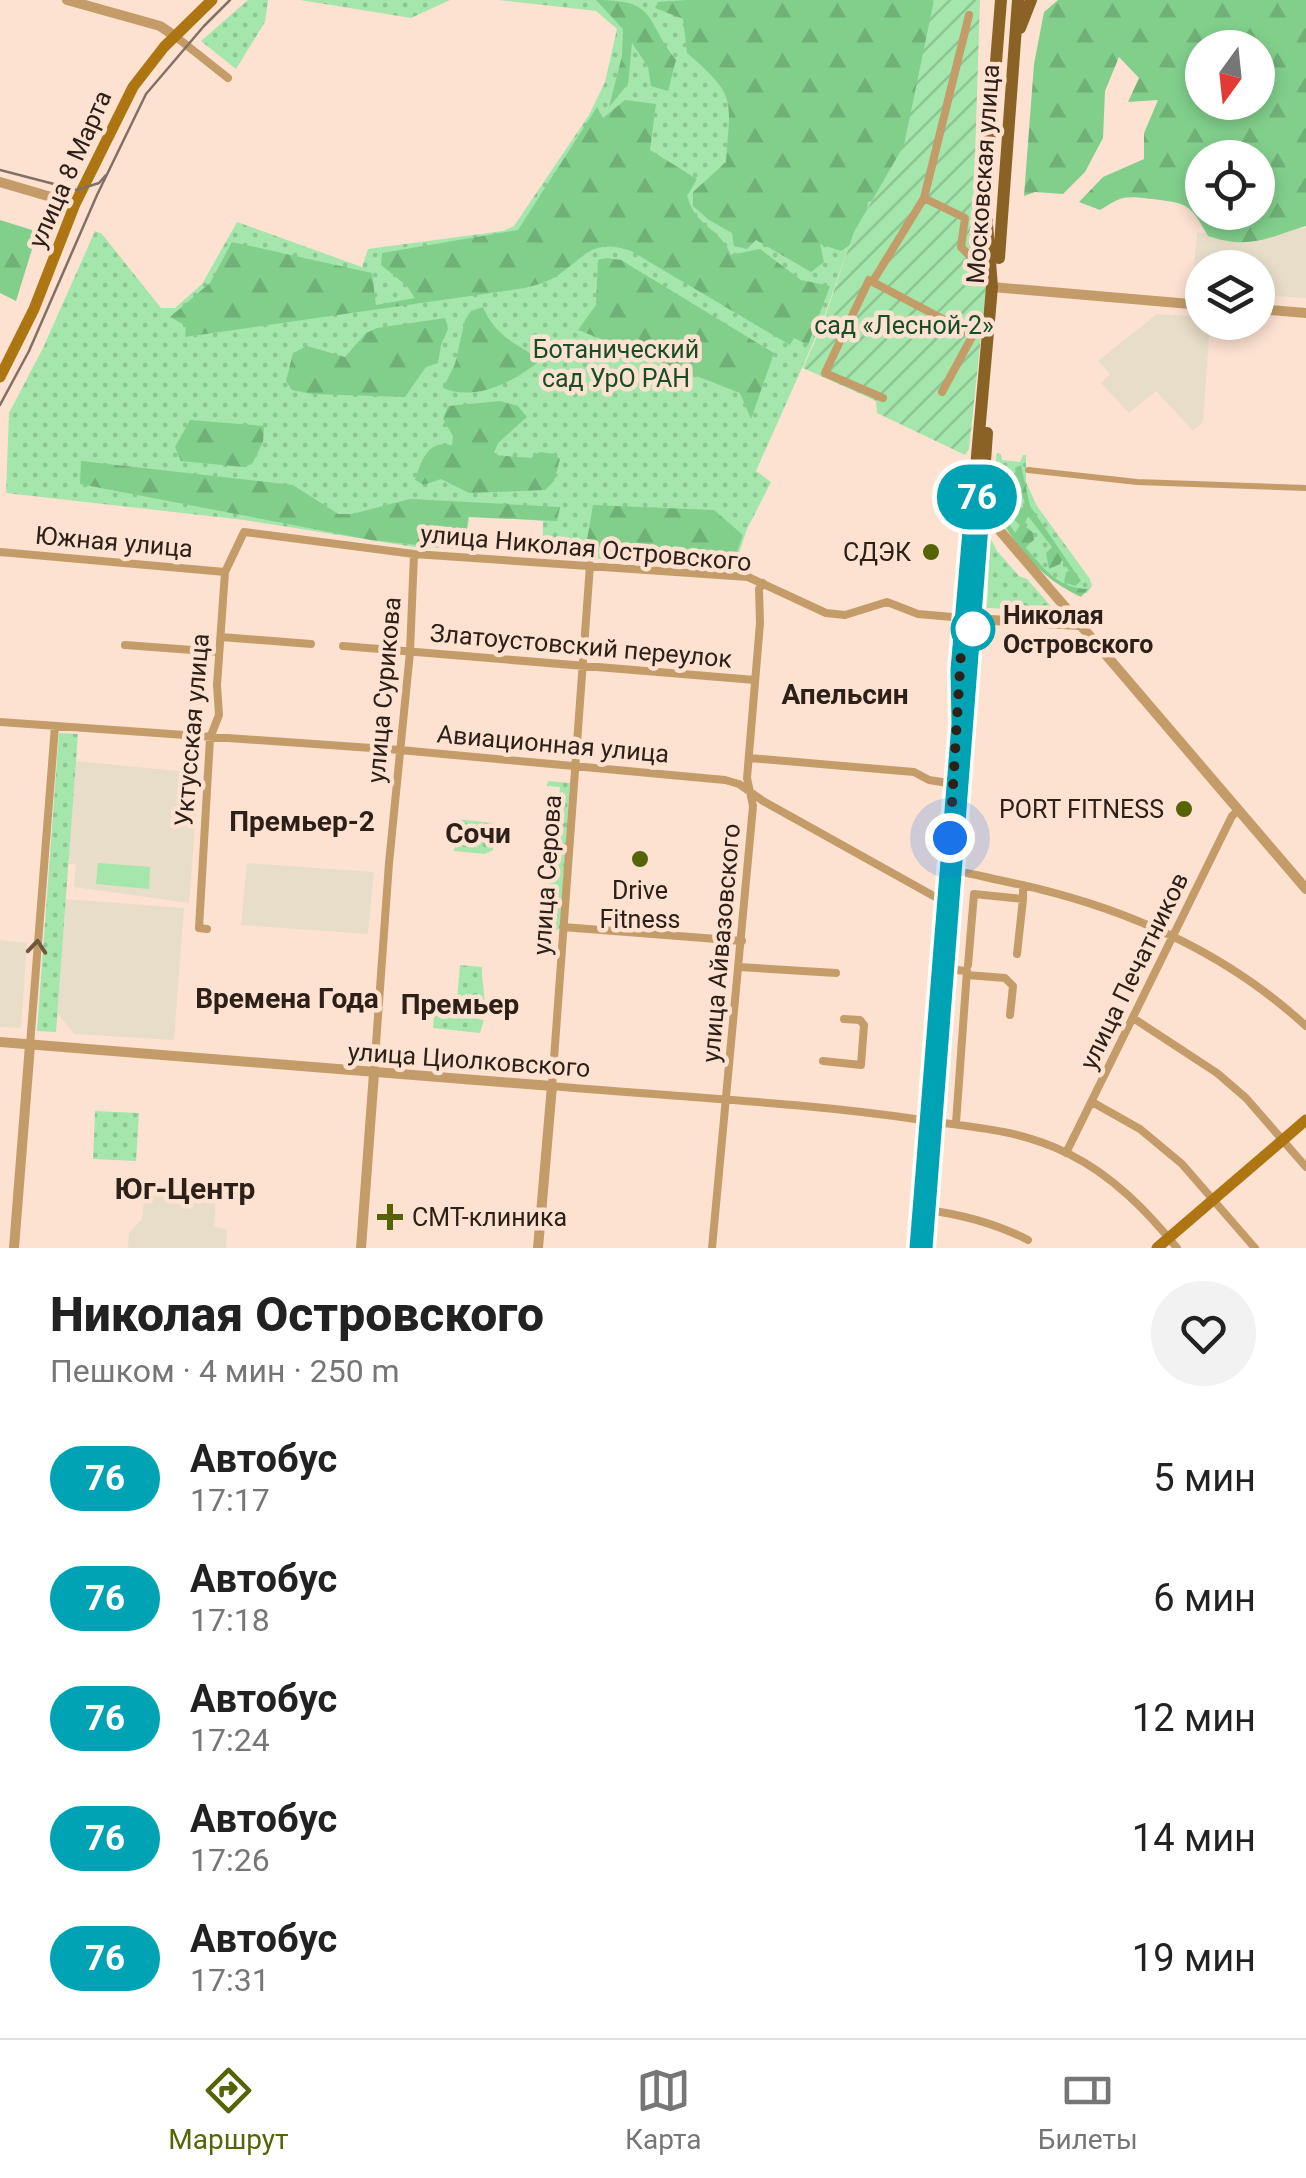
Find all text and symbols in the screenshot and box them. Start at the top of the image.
north arrow [1185,30,1275,120]
map controls [1185,30,1275,340]
street label: Московская улица [961,63,1005,285]
street label: улица 8 Марта [22,86,118,252]
button: locate [1185,140,1275,230]
button: layers [1185,250,1275,340]
park label: сад «Лесной-2» [814,311,994,340]
park label: Ботанический сад УрО РАН [533,335,699,393]
line badge: 76 [932,464,1022,530]
text: 76 [957,477,997,518]
street label: улица Николая Островского [419,519,753,577]
street label: Южная улица [34,521,194,563]
place label: СДЭК [843,538,911,567]
marker: СДЭК [920,541,942,563]
street label: улица Сурикова [361,596,407,784]
place label: Николая Островского [1003,601,1153,659]
marker: Николая Островского [952,608,994,650]
street label: Златоустовский переулок [429,618,734,674]
street label: Уктусская улица [169,632,215,828]
district label: Апельсин [781,678,909,711]
street label: Авиационная улица [436,719,670,769]
street label: улица Серова [527,794,567,956]
place label: PORT FITNESS [999,795,1164,824]
marker: PORT FITNESS [1173,798,1195,820]
district label: Премьер-2 [229,805,375,838]
your location [925,813,975,863]
district label: Сочи [445,817,511,850]
street label: улица Айвазовского [696,822,746,1064]
marker: Drive Fitness [629,848,651,870]
street label: улица Печатников [1074,868,1194,1074]
place label: Drive Fitness [600,876,680,934]
one-way arrow [26,939,48,955]
district label: Времена Года [195,982,379,1015]
district label: Премьер [401,988,519,1021]
street label: улица Циолковского [347,1037,591,1083]
district label: Юг-Центр [115,1171,255,1206]
place label: СМТ-клиника [412,1203,567,1232]
marker: СМТ-клиника [377,1204,403,1230]
button: heart [1151,1281,1256,1386]
text: Николая Островского [50,1286,544,1343]
text: Пешком · 4 мин · 250 m [50,1352,400,1390]
text: Автобус [190,1437,337,1481]
text: 5 мин [1153,1456,1256,1500]
text: 76 [85,1458,125,1499]
text: 17:17 [190,1481,270,1519]
text: Автобус [190,1557,337,1601]
text: 6 мин [1153,1576,1256,1620]
text: 76 [85,1578,125,1619]
text: 17:18 [190,1601,270,1639]
text: Автобус [190,1677,337,1721]
text: 12 мин [1132,1696,1256,1740]
text: 76 [85,1698,125,1739]
text: 17:24 [190,1721,270,1759]
text: Автобус [190,1797,337,1841]
text: 14 мин [1132,1816,1256,1860]
text: 76 [85,1818,125,1859]
text: 17:26 [190,1841,270,1879]
text: Автобус [190,1917,337,1961]
text: 19 мин [1132,1936,1256,1980]
text: 76 [85,1938,125,1979]
text: 17:31 [190,1961,270,1999]
tab: Маршрут [168,2063,289,2156]
tab: Карта [625,2063,701,2156]
tab: Билеты [1038,2063,1138,2156]

